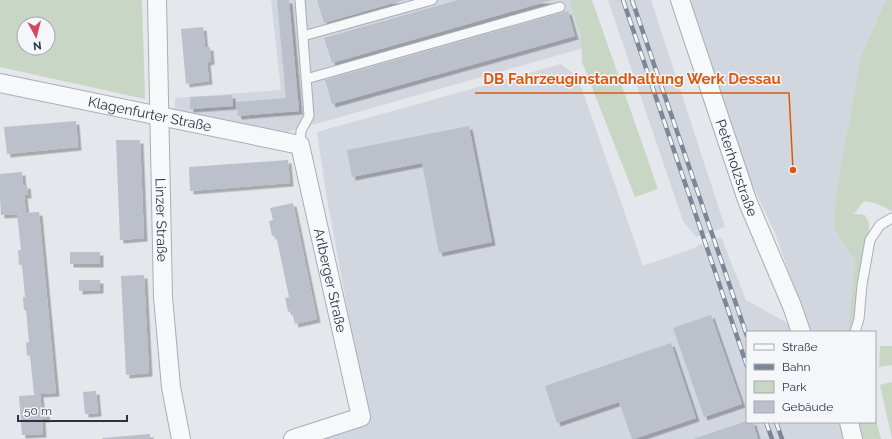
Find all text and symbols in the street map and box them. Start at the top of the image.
north arrow [16,16,56,56]
text: N [32,38,42,52]
callout: DB Fahrzeuginstandhaltung Werk Dessau [475,66,789,93]
text: DB Fahrzeuginstandhaltung Werk Dessau [483,70,781,88]
street label: Klagenfurter Straße [87,93,213,135]
street label: Peterholzstraße [713,117,761,219]
street label: Linzer Straße [153,178,170,262]
street label: Arlberger Straße [311,227,350,334]
legend [746,331,876,423]
text: Straße [782,340,818,354]
text: Bahn [782,360,811,374]
text: Park [782,380,807,394]
scale bar [18,397,127,423]
text: Gebäude [782,400,833,414]
text: 50 m [24,404,52,418]

